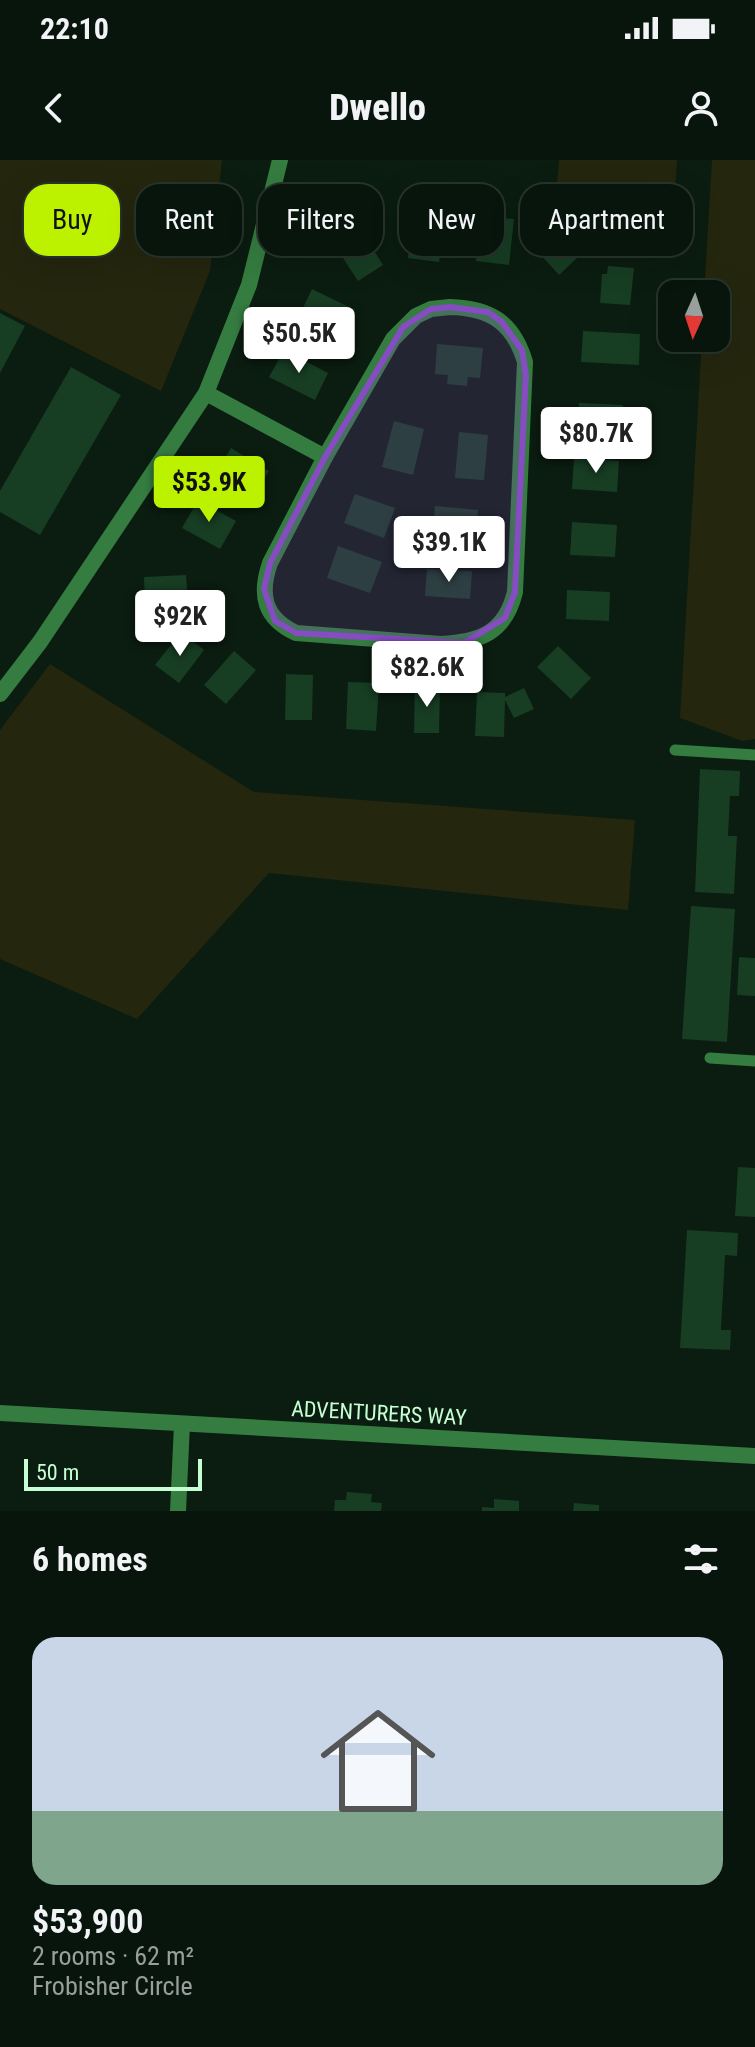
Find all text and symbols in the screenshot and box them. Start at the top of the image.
text: 22:10 [40,11,109,46]
icon: back [32,86,76,130]
icon: person [679,86,723,130]
text: Dwello [329,87,426,129]
chip: Buy [24,184,120,256]
chip: Rent [136,184,242,256]
chip: Filters [258,184,383,256]
chip: New [399,184,504,256]
chip: Apartment [520,184,693,256]
north arrow [658,280,730,352]
map controls [658,280,730,352]
pin: $50.5K [234,307,364,375]
text: $50.5K [262,318,336,348]
pin: $80.7K [531,407,661,475]
text: $80.7K [559,418,633,448]
pin: $53.9K [144,456,274,524]
text: $53.9K [172,467,246,497]
pin: $39.1K [384,516,514,584]
text: $39.1K [412,527,486,557]
pin: $92K [133,590,227,658]
text: $92K [153,601,207,631]
pin: $82.6K [362,641,492,709]
text: $82.6K [390,652,464,682]
street label: ADVENTURERS WAY [291,1396,468,1430]
scale bar [24,1455,202,1491]
text: 50 m [36,1460,79,1485]
icon: filters [679,1537,723,1581]
text: 6 homes [32,1539,148,1579]
icon: home [306,1689,450,1833]
text: $53,900 [32,1901,143,1941]
text: 2 rooms · 62 m² [32,1941,194,1971]
text: Frobisher Circle [32,1971,193,2001]

